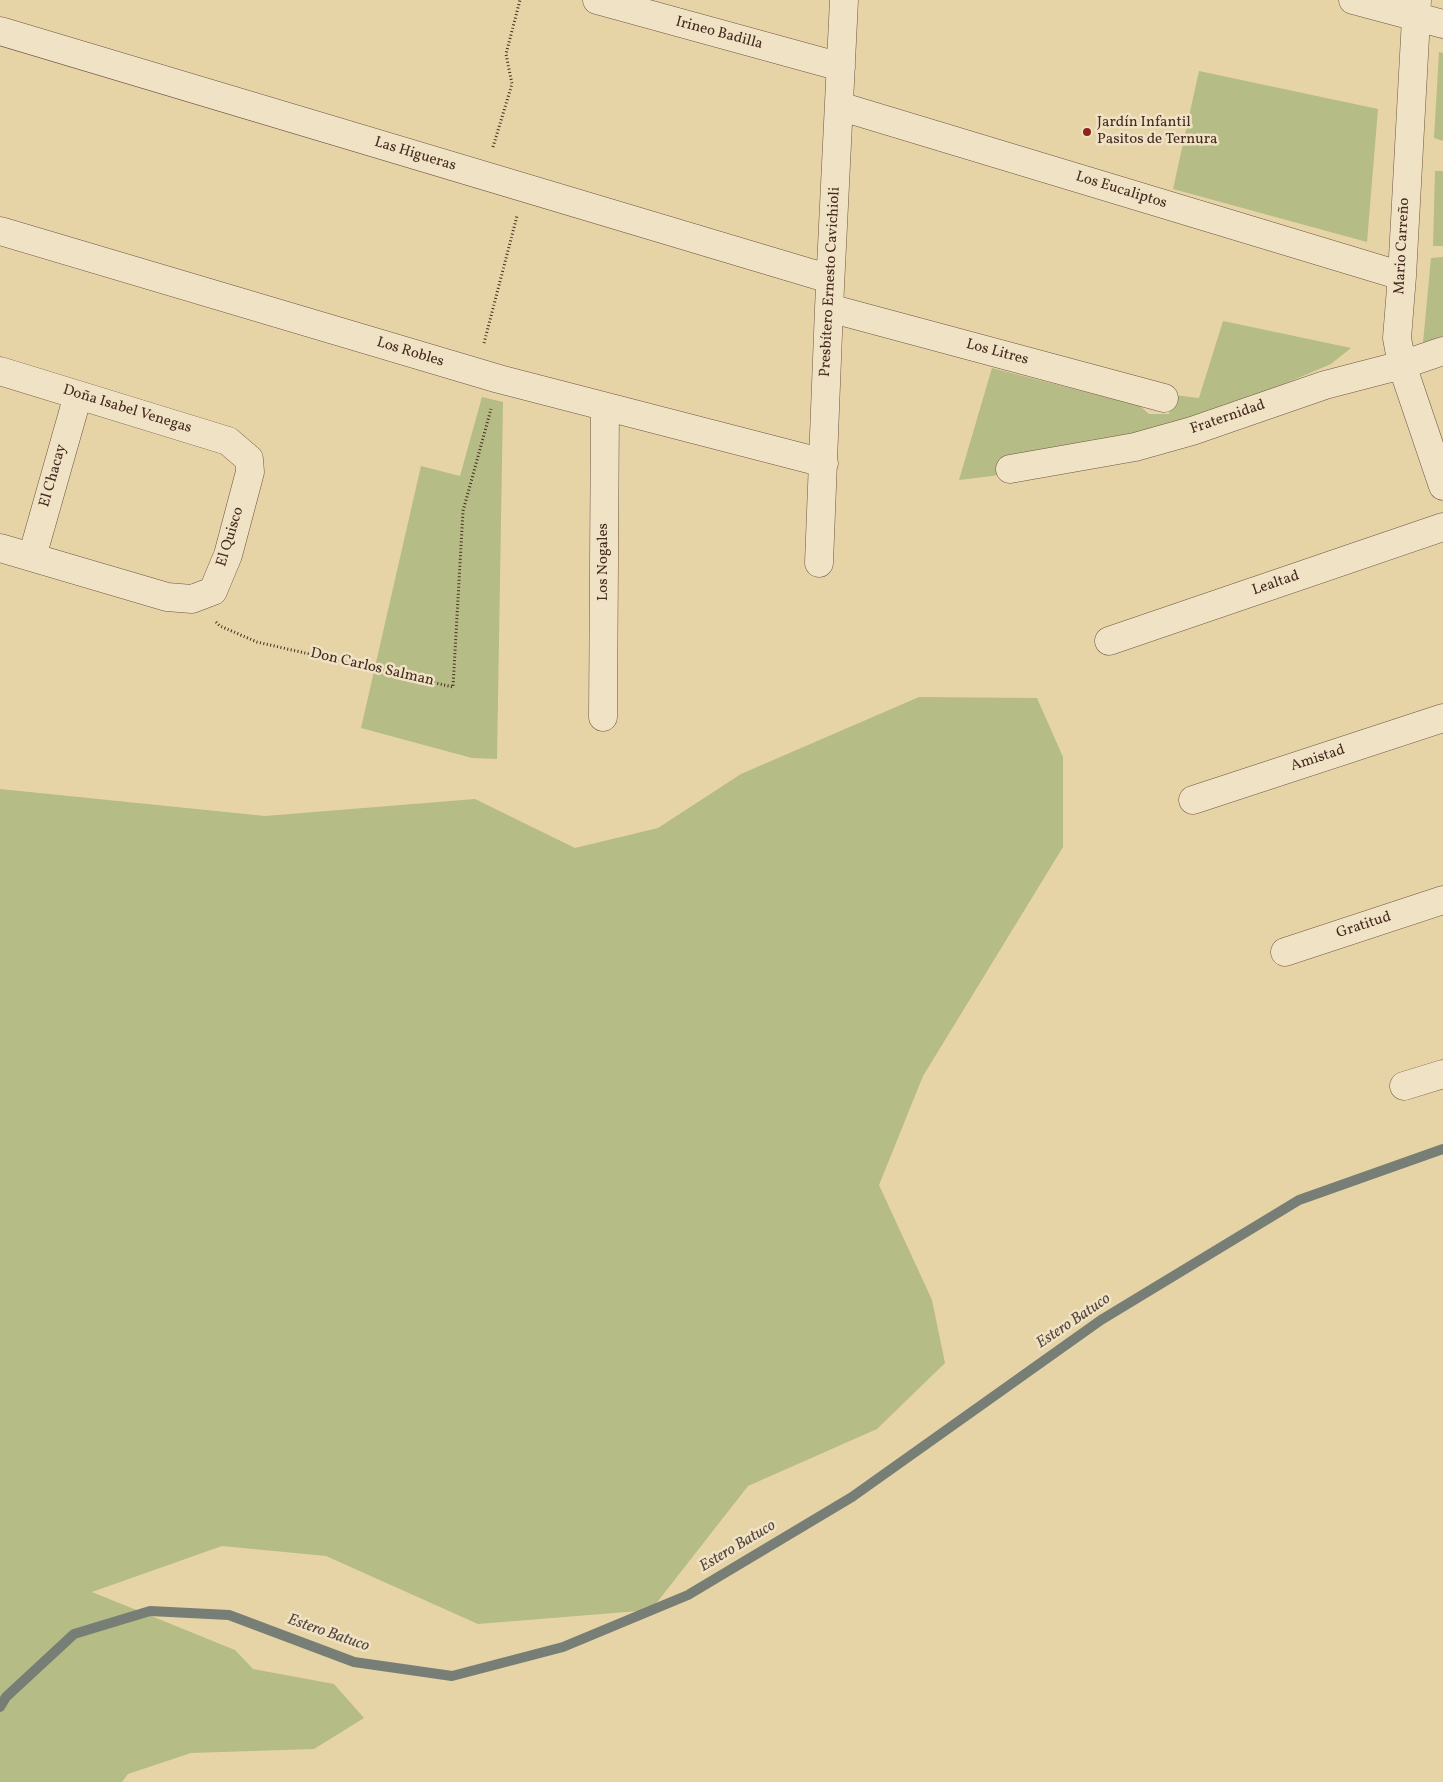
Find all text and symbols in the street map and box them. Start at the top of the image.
street label: Irineo Badilla [674,14,764,54]
place label: Jardín Infantil Pasitos de Ternura [1097,114,1217,149]
marker: Jardín Infantil Pasitos de Ternura [1081,126,1093,138]
street label: Las Higueras [372,134,458,176]
street label: Los Eucaliptos [1073,169,1169,213]
street label: Presbítero Ernesto Cavichioli [817,186,845,378]
street label: Mario Carreño [1391,197,1415,295]
street label: Los Robles [374,334,446,372]
street label: Los Litres [964,336,1030,370]
street label: Doña Isabel Venegas [60,382,194,438]
street label: Fraternidad [1188,397,1268,439]
street label: El Chacay [36,442,72,510]
street label: El Quisco [213,505,249,569]
street label: Los Nogales [595,523,613,601]
street label: Lealtad [1250,568,1302,600]
street label: Don Carlos Salman [308,645,436,691]
street label: Amistad [1289,742,1347,776]
street label: Gratitud [1334,909,1394,943]
water label: Estero Batuco [1033,1290,1115,1354]
water label: Estero Batuco [696,1517,780,1577]
water label: Estero Batuco [284,1611,372,1657]

